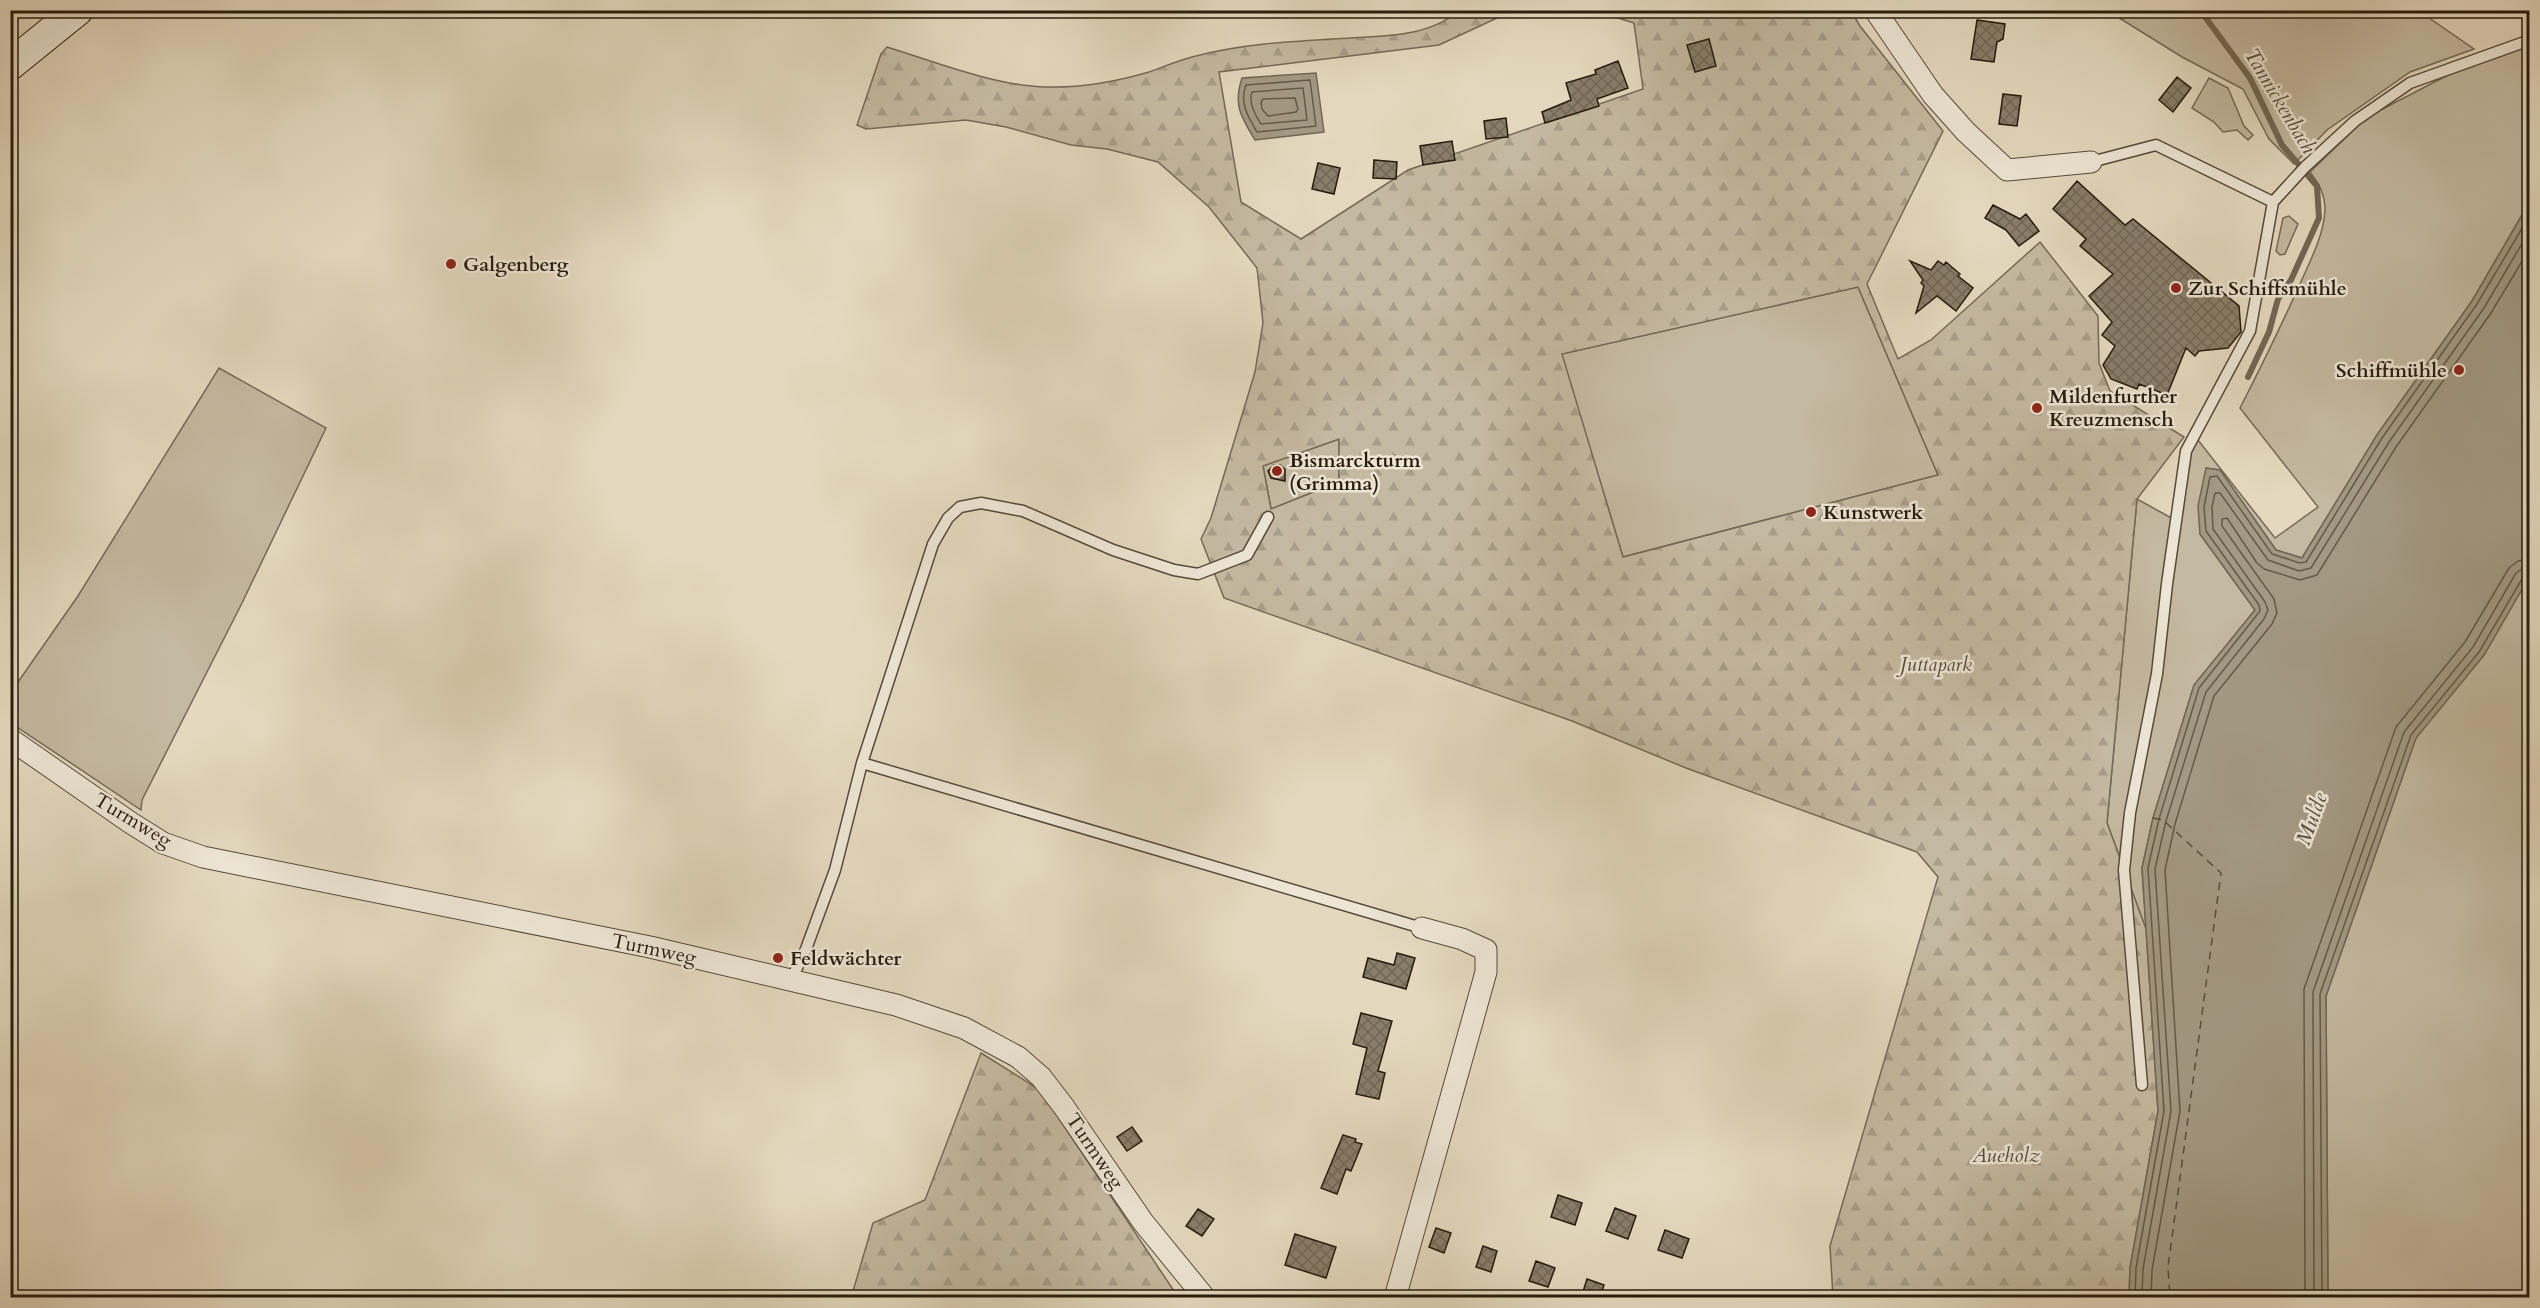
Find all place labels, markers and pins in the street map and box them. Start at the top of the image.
place label: Galgenberg [463,251,568,278]
marker: Galgenberg [444,257,458,271]
place label: Zur Schiffsmühle [2188,275,2347,302]
marker: Zur Schiffsmühle [2169,281,2183,295]
place label: Schiffmühle [2336,357,2447,384]
marker: Schiffmühle [2452,363,2466,377]
place label: Mildenfurther Kreuzmensch [2049,383,2178,433]
marker: Mildenfurther Kreuzmensch [2030,401,2044,415]
place label: Bismarckturm (Grimma) [1289,447,1421,497]
marker: Bismarckturm (Grimma) [1270,464,1284,478]
place label: Kunstwerk [1823,499,1924,526]
marker: Kunstwerk [1804,505,1818,519]
place label: Feldwächter [790,945,902,972]
marker: Feldwächter [771,951,785,965]

